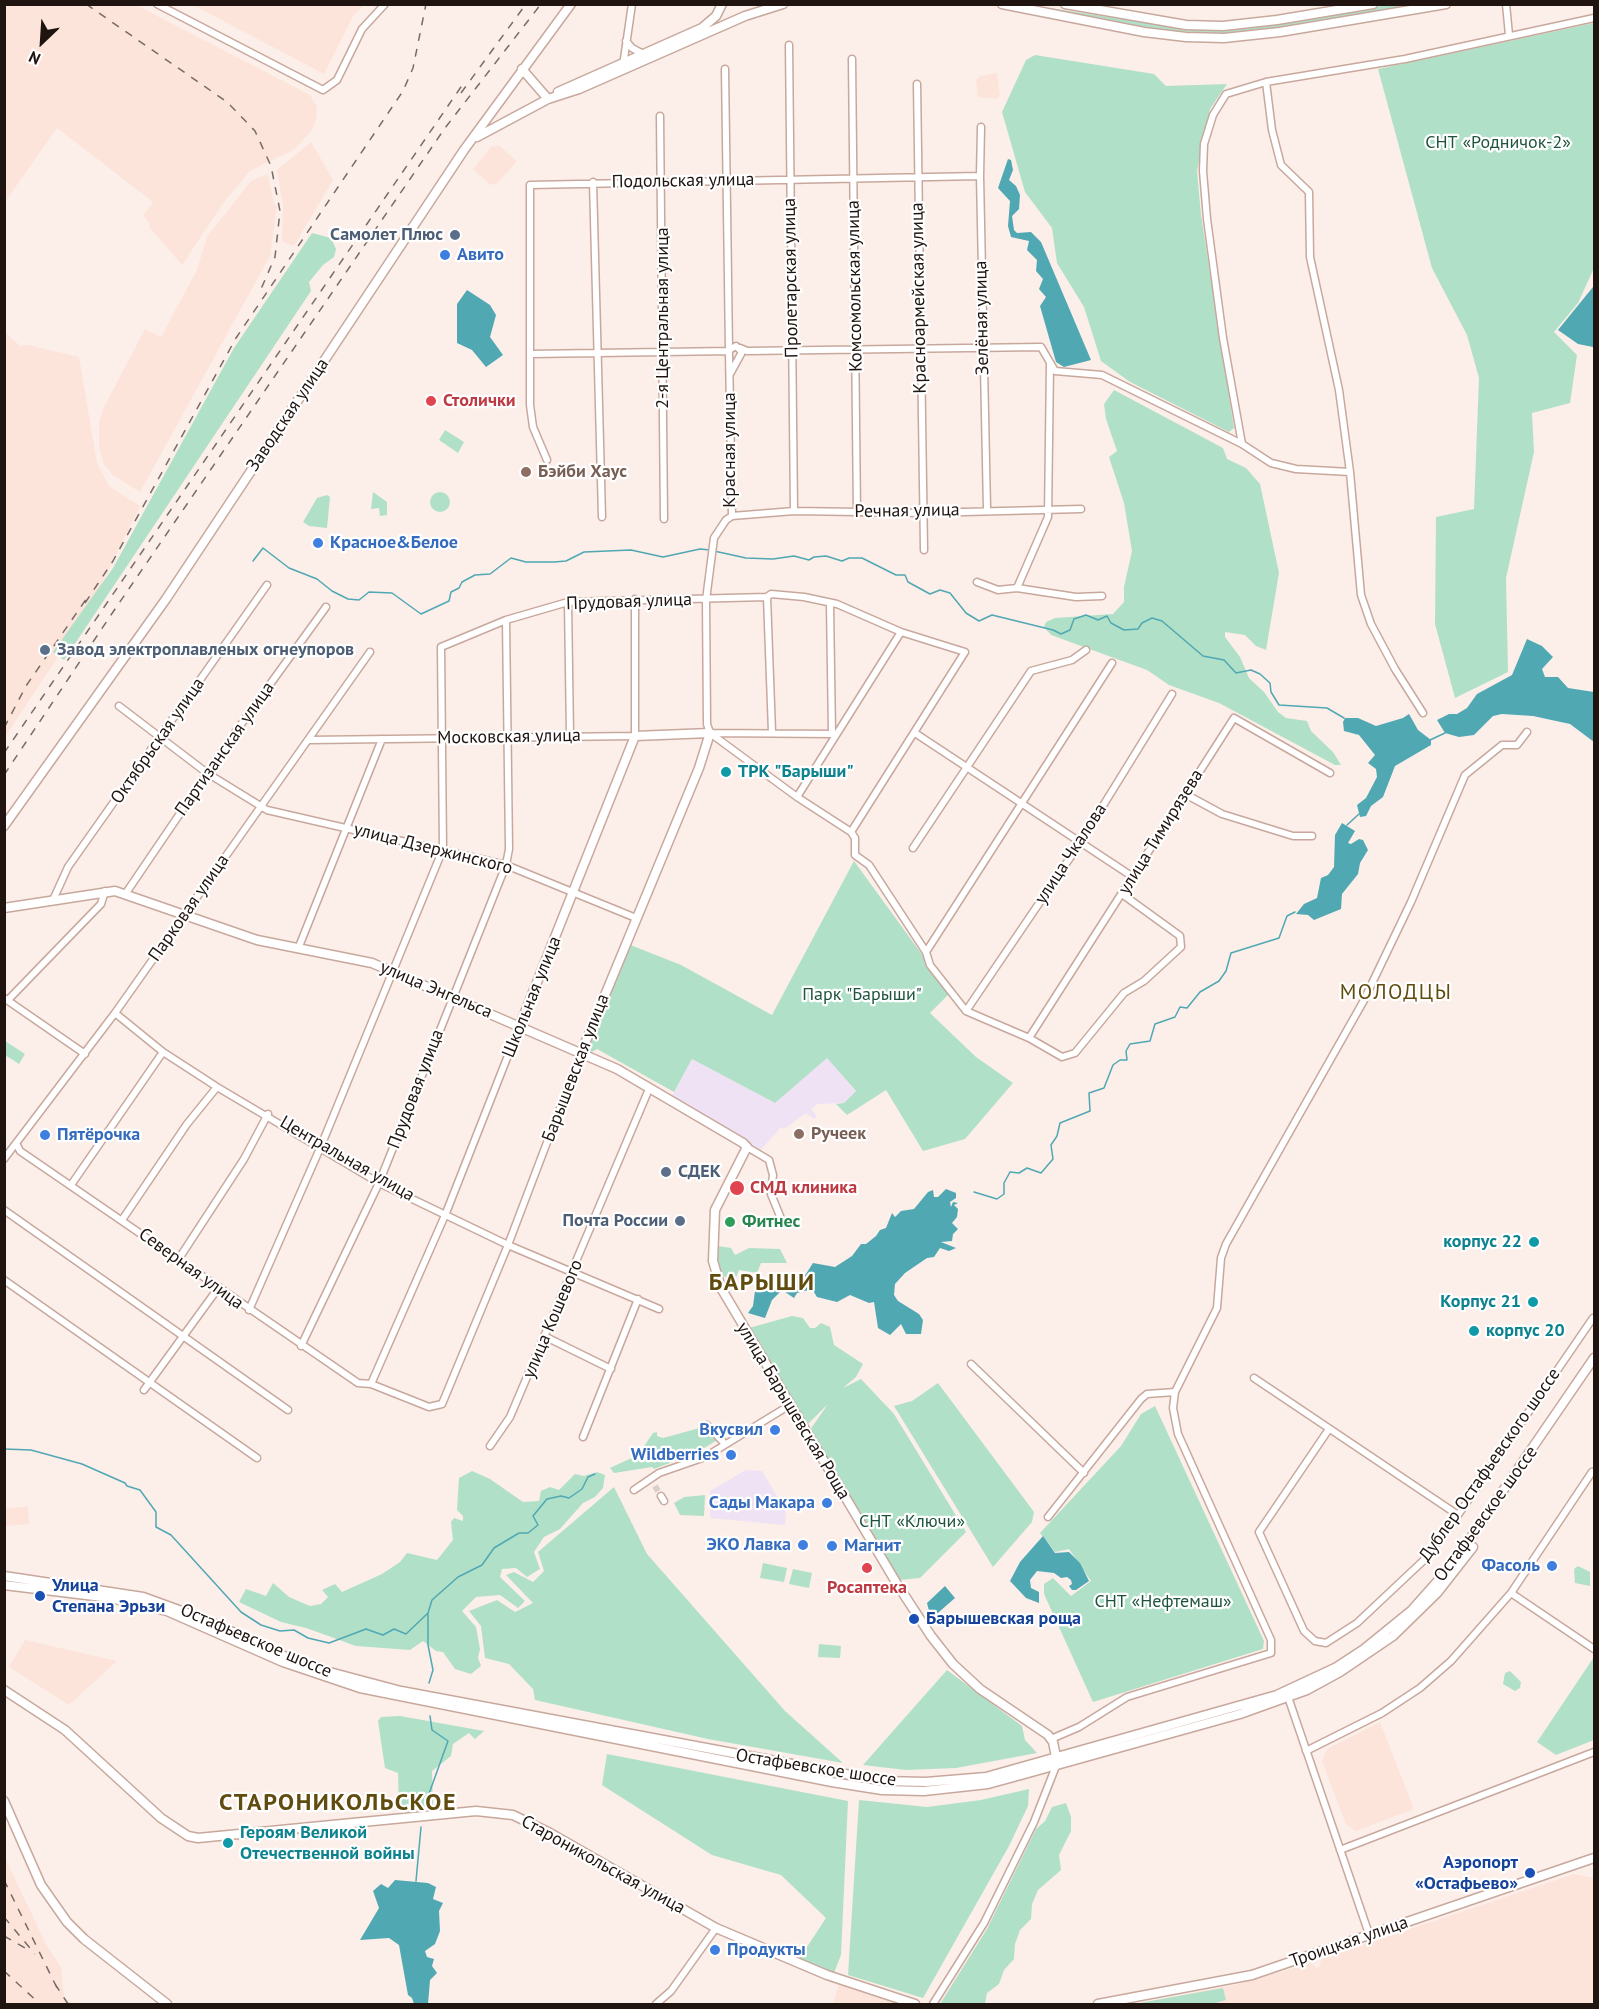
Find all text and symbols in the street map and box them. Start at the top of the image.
north arrow [12,12,72,72]
text: N [25,47,43,70]
park label: СНТ «Родничок-2» [1425,132,1571,154]
street label: Подольская улица [611,169,755,193]
street label: Пролетарская улица [779,198,803,358]
street label: Комсомольская улица [843,200,867,372]
street label: Красноармейская улица [907,202,931,394]
place label: Самолет Плюс [330,224,443,246]
street label: 2-я Центральная улица [652,227,674,409]
marker: Самолет Плюс [448,228,462,242]
place label: Авито [457,244,504,266]
marker: Авито [438,248,452,262]
street label: Зелёная улица [970,261,994,375]
street label: Заводская улица [242,354,334,476]
place label: Столички [443,390,516,412]
street label: Красная улица [719,392,741,508]
marker: Столички [424,394,438,408]
place label: Бэйби Хаус [538,461,627,483]
marker: Бэйби Хаус [519,465,533,479]
street label: Речная улица [854,499,960,523]
place label: Красное&Белое [330,532,458,554]
marker: Красное&Белое [311,536,325,550]
street label: Прудовая улица [566,589,692,615]
place label: Завод электроплавленых огнеупоров [57,639,354,661]
marker: Завод электроплавленых огнеупоров [38,643,52,657]
street label: Октябрьская улица [106,674,210,808]
street label: Партизанская улица [171,678,279,820]
street label: Московская улица [437,725,581,749]
place label: ТРК "Барыши" [738,761,854,783]
marker: ТРК "Барыши" [719,765,733,779]
street label: улица Тимирязева [1114,766,1208,898]
street label: улица Чкалова [1030,800,1112,908]
street label: улица Дзержинского [351,819,515,879]
street label: Парковая улица [144,850,234,966]
street label: Школьная улица [498,933,566,1061]
street label: улица Энгельса [377,957,495,1023]
district label: МОЛОДЦЫ [1340,980,1452,1006]
park label: Парк "Барыши" [802,984,922,1006]
street label: Барышевская улица [538,991,614,1145]
street label: Прудовая улица [383,1026,449,1152]
street label: Центральная улица [276,1112,418,1206]
place label: Ручеек [811,1123,866,1145]
place label: Пятёрочка [57,1124,140,1146]
marker: Ручеек [792,1127,806,1141]
marker: Пятёрочка [38,1128,52,1142]
place label: СДЕК [678,1161,721,1183]
marker: СДЕК [659,1165,673,1179]
place label: СМД клиника [750,1177,857,1199]
marker: СМД клиника [728,1179,746,1197]
place label: Почта России [563,1210,668,1232]
place label: Фитнес [742,1211,800,1233]
marker: Почта России [673,1214,687,1228]
marker: Фитнес [723,1215,737,1229]
street label: Северная улица [134,1224,248,1314]
place label: корпус 22 [1443,1231,1522,1253]
marker: корпус 22 [1527,1235,1541,1249]
street label: улица Кошевого [518,1256,588,1382]
district label: БАРЫШИ [709,1269,815,1297]
place label: Корпус 21 [1440,1291,1521,1313]
marker: Корпус 21 [1526,1295,1540,1309]
street label: улица Барышевская Роща [731,1318,855,1504]
place label: корпус 20 [1486,1320,1565,1342]
marker: корпус 20 [1467,1324,1481,1338]
street label: Дублер Остафьевского шоссе [1415,1364,1565,1566]
place label: Вкусвил [699,1419,763,1441]
marker: Вкусвил [768,1423,782,1437]
street label: Остафьевское шоссе [1430,1442,1542,1586]
place label: Wildberries [631,1444,719,1466]
marker: Wildberries [724,1448,738,1462]
place label: Сады Макара [709,1492,815,1514]
marker: Сады Макара [820,1496,834,1510]
park label: СНТ «Ключи» [859,1511,965,1533]
place label: ЭКО Лавка [706,1534,791,1556]
place label: Магнит [844,1535,901,1557]
marker: ЭКО Лавка [796,1538,810,1552]
marker: Магнит [825,1539,839,1553]
place label: Фасоль [1481,1555,1540,1577]
marker: Фасоль [1545,1559,1559,1573]
marker: Росаптека [860,1561,874,1575]
place label: Улица Степана Эрьзи [52,1575,165,1618]
place label: Росаптека [827,1577,907,1599]
marker: Улица Степана Эрьзи [33,1589,47,1603]
park label: СНТ «Нефтемаш» [1094,1591,1232,1613]
street label: Остафьевское шоссе [177,1599,335,1683]
place label: Барышевская роща [926,1608,1081,1630]
marker: Барышевская роща [907,1612,921,1626]
street label: Остафьевское шоссе [734,1745,898,1791]
district label: СТАРОНИКОЛЬСКОЕ [219,1789,457,1817]
street label: Староникольская улица [517,1811,689,1919]
place label: Героям Великой Отечественной войны [240,1822,415,1864]
marker: Героям Великой Отечественной войны [221,1836,235,1850]
place label: Аэропорт «Остафьево» [1415,1852,1518,1894]
marker: Аэропорт «Остафьево» [1523,1866,1537,1880]
street label: Троицкая улица [1287,1912,1411,1972]
place label: Продукты [727,1939,806,1961]
marker: Продукты [708,1943,722,1957]

